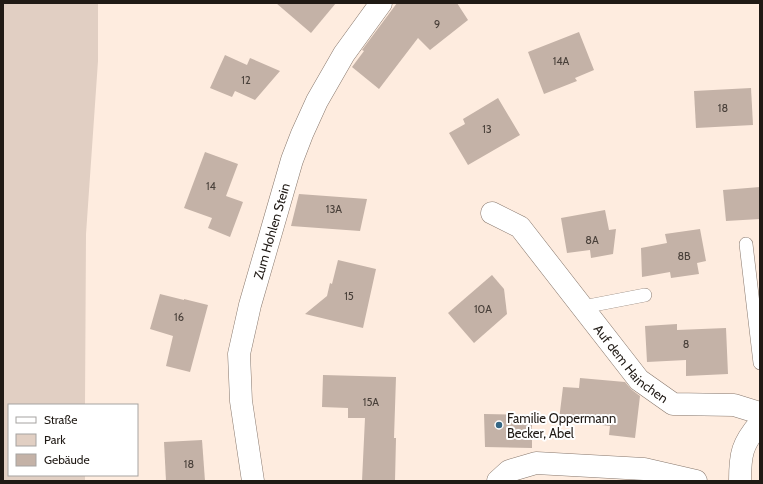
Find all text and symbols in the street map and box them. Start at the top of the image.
house number: 9 [434,17,440,31]
house number: 14A [553,54,570,68]
house number: 12 [241,73,251,87]
house number: 18 [718,101,728,115]
house number: 13 [482,122,492,136]
house number: 14 [206,179,217,193]
street label: Zum Hohlen Stein [250,181,293,281]
house number: 13A [326,202,342,216]
house number: 8A [585,233,599,247]
house number: 8B [677,249,691,263]
house number: 15 [344,289,354,303]
house number: 10A [474,302,492,316]
house number: 16 [174,310,184,324]
street label: Auf dem Hainchen [591,321,671,406]
house number: 8 [683,337,689,351]
house number: 15A [363,395,379,409]
legend [8,404,138,476]
place label: Familie Oppermann Becker, Abel [507,410,616,441]
text: Straße [44,412,77,427]
marker: Familie Oppermann Becker, Abel [494,420,504,430]
text: Park [44,432,66,447]
text: Gebäude [44,452,90,467]
house number: 18 [184,457,194,471]

